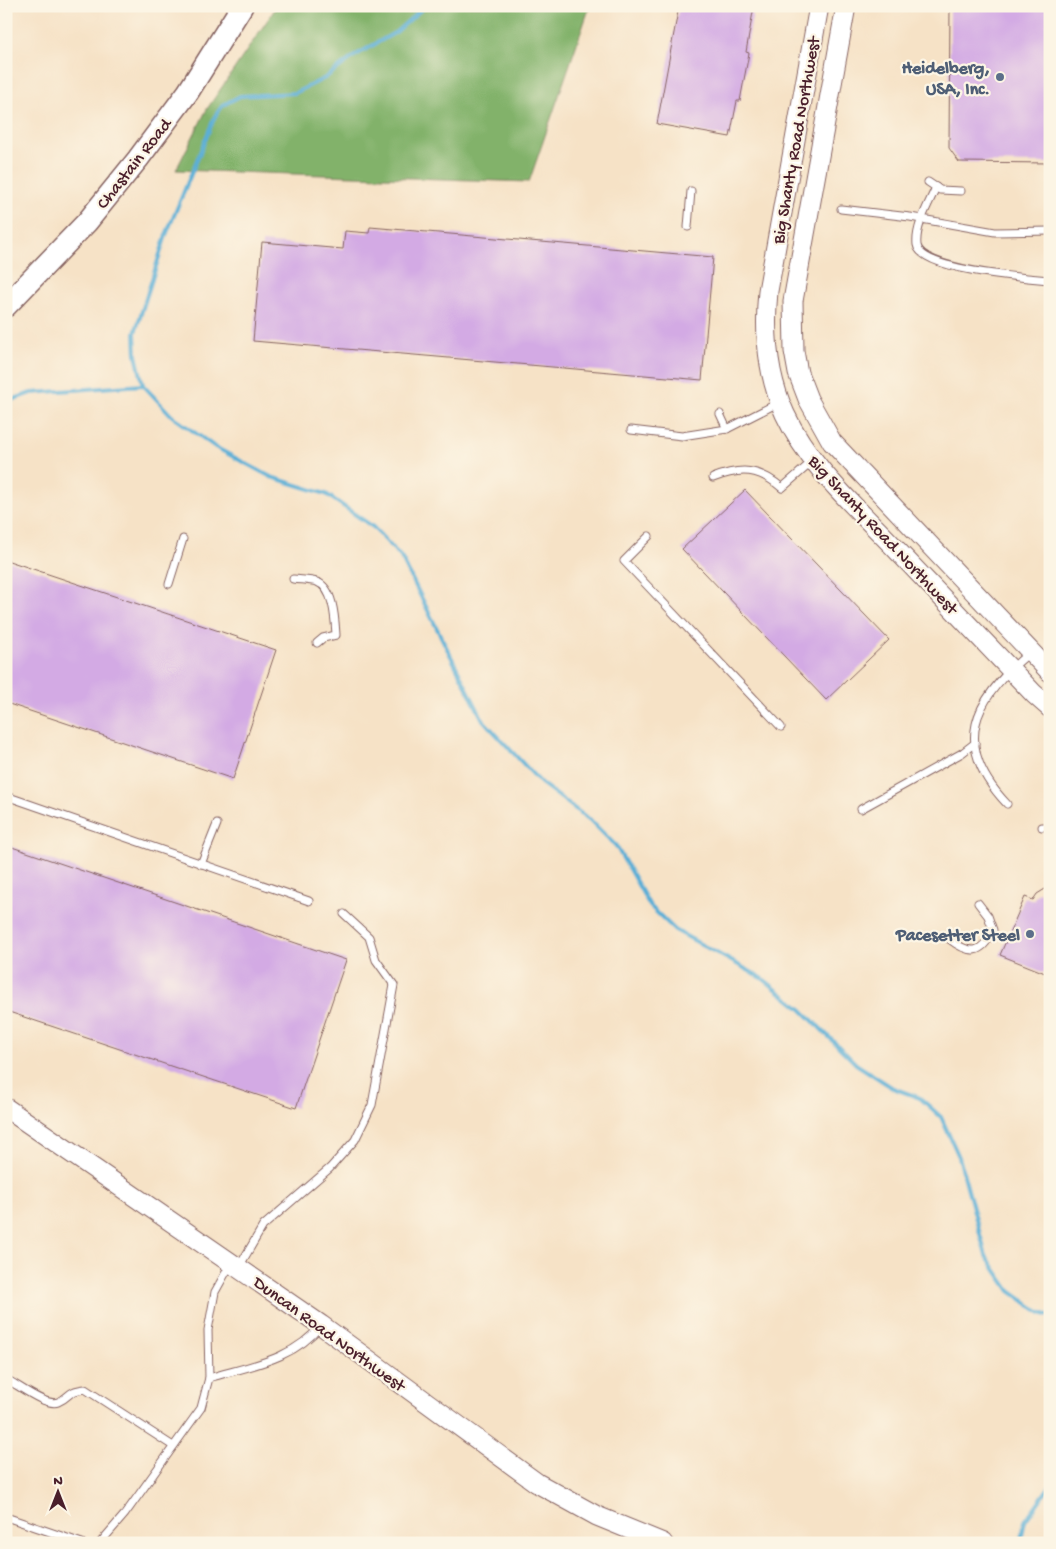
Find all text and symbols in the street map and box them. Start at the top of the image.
street label: Big Shanty Road Northwest [769,34,826,247]
place label: Heidelberg, USA, Inc. [902,59,990,101]
marker: Heidelberg, USA, Inc. [994,71,1006,83]
street label: Chastain Road [93,114,178,214]
street label: Big Shanty Road Northwest [802,451,963,621]
place label: Pacesetter Steel [895,926,1020,947]
marker: Pacesetter Steel [1024,928,1036,940]
street label: Duncan Road Northwest [248,1272,410,1398]
north arrow [32,1466,82,1516]
text: N [53,1473,63,1490]

